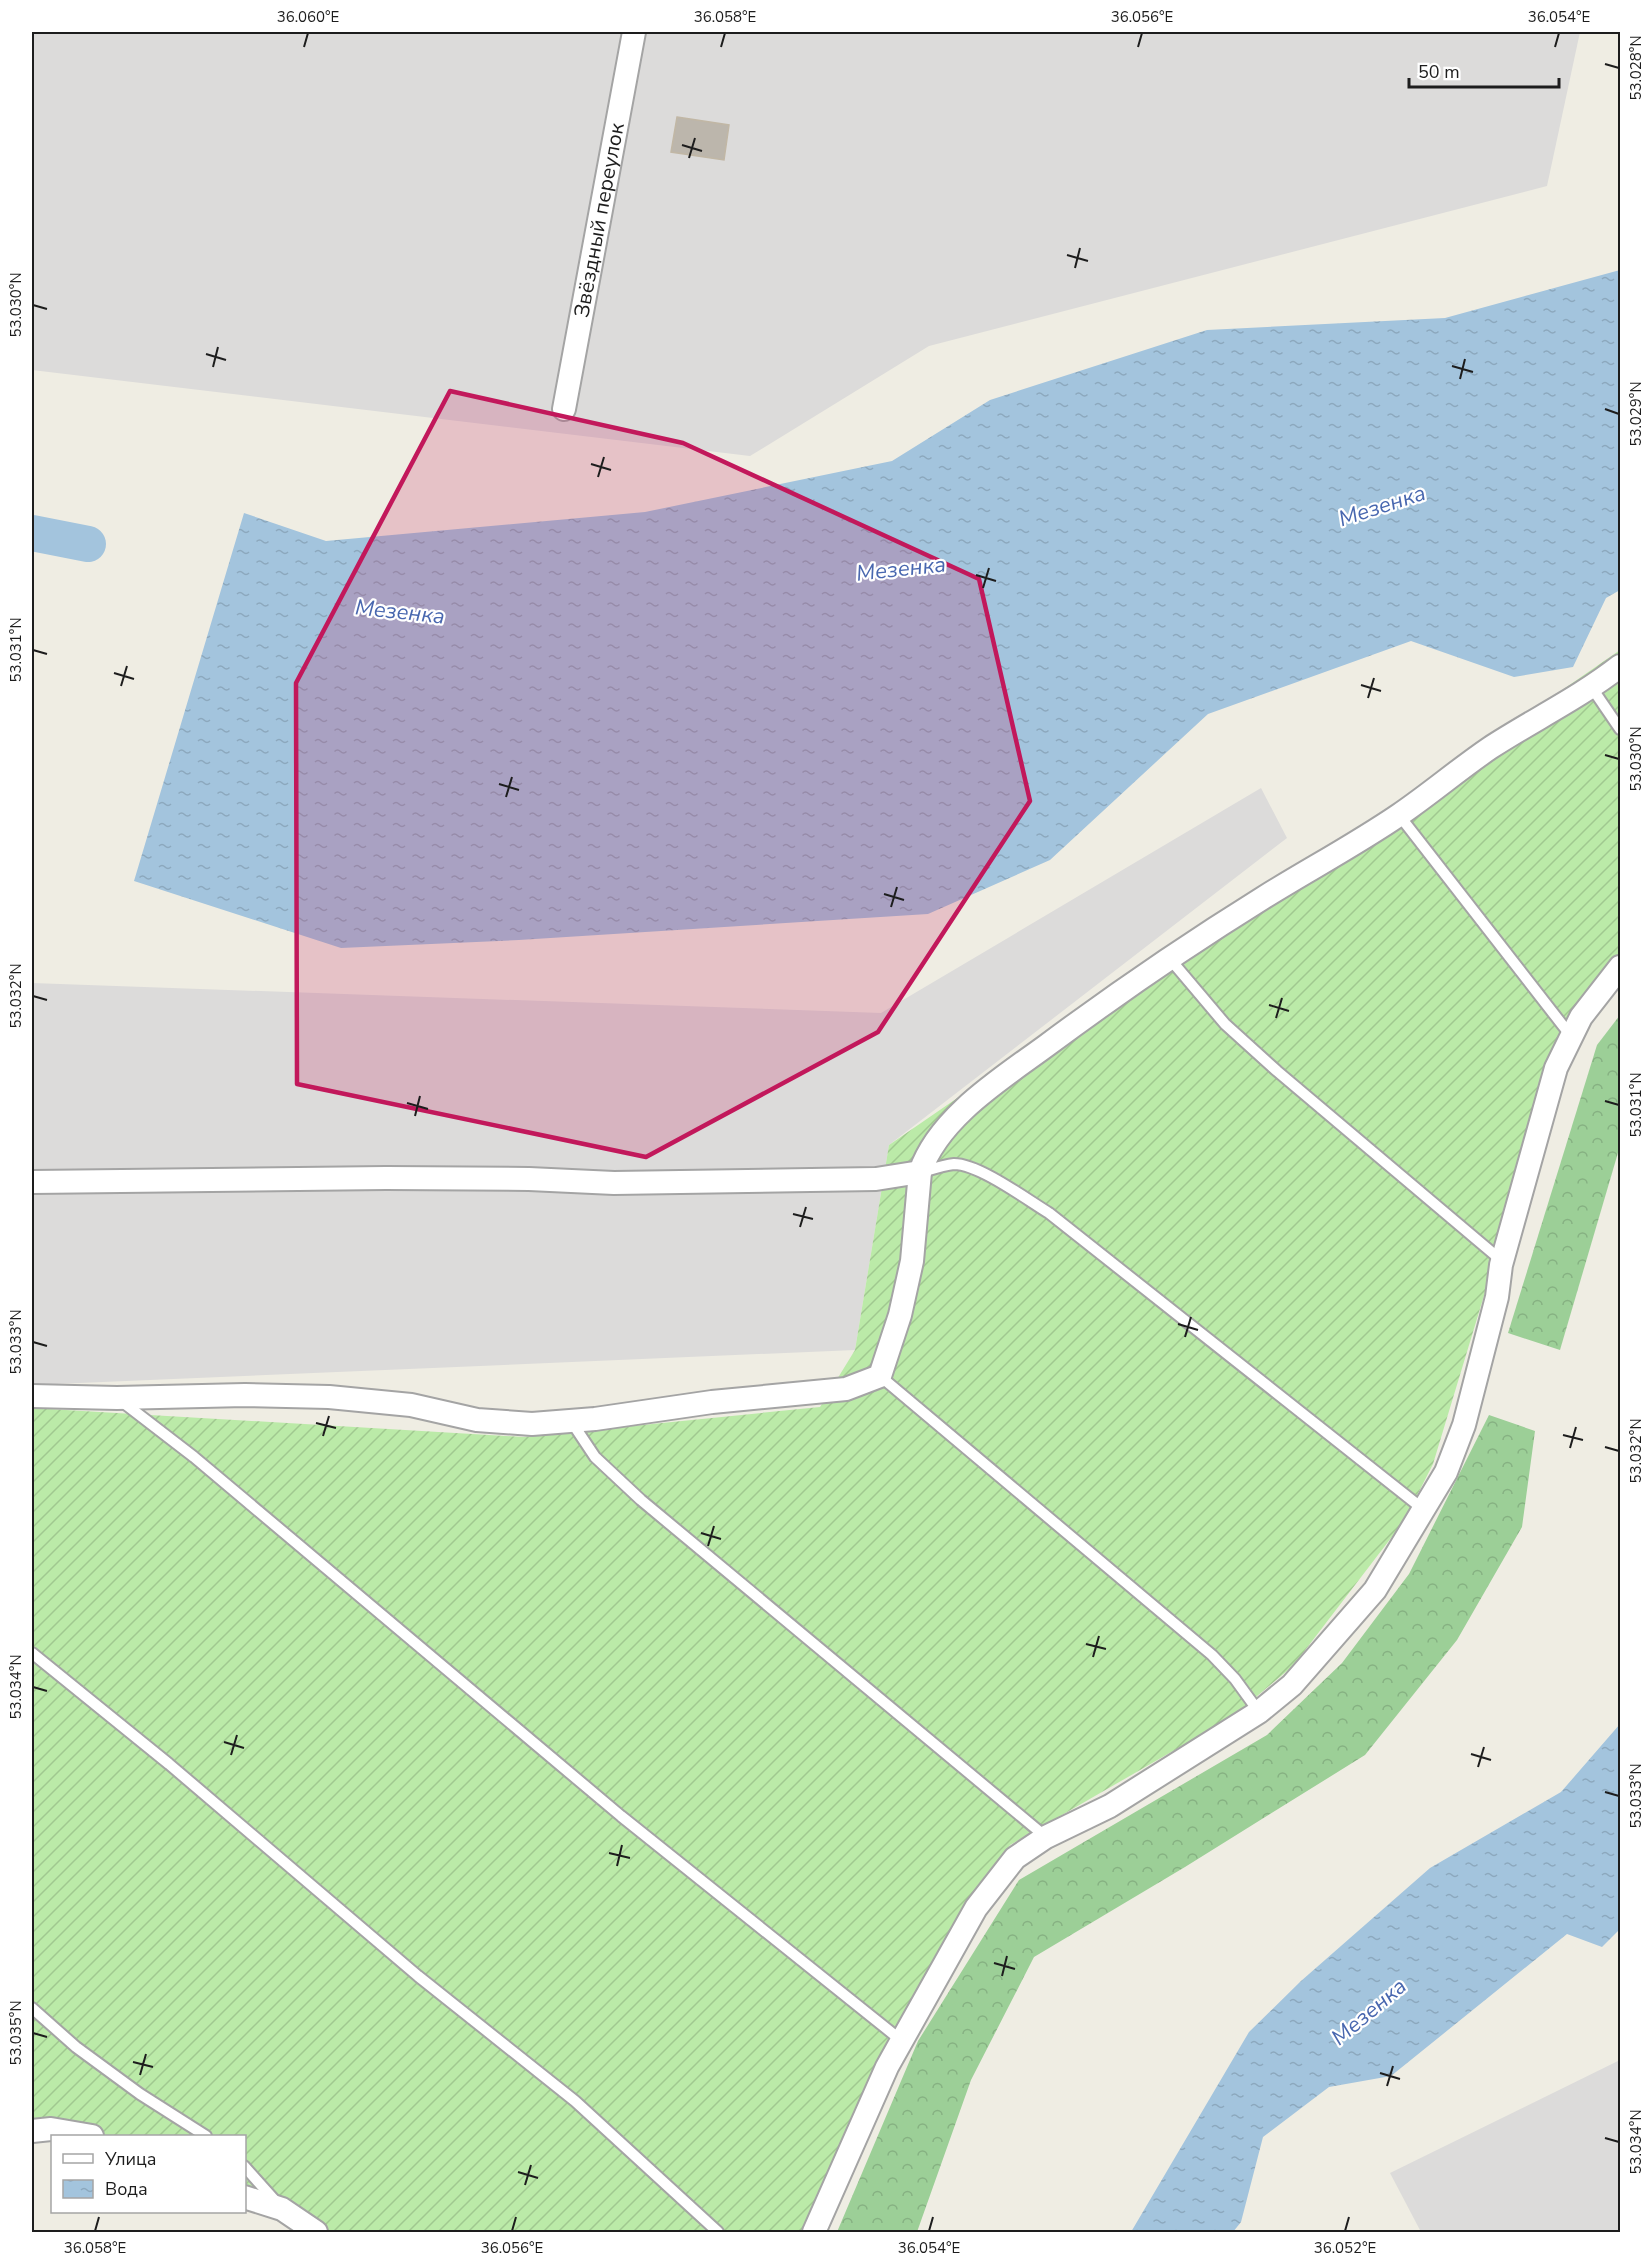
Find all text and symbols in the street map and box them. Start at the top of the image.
text: 36.060°E [277,7,339,27]
text: 36.058°E [694,7,756,27]
text: 36.056°E [1111,7,1173,27]
text: 36.054°E [1528,7,1590,27]
text: 53.028°N [1626,35,1646,101]
scale bar [1409,51,1559,89]
text: 50 m [1418,60,1460,84]
street label: Звёздный переулок [567,120,631,320]
text: 53.030°N [6,272,26,338]
text: 53.029°N [1626,381,1646,447]
water label: Мезенка [1335,478,1429,534]
water label: Мезенка [855,549,947,589]
water label: Мезенка [354,592,446,632]
text: 53.031°N [6,617,26,683]
text: 53.030°N [1626,726,1646,792]
text: 53.032°N [6,963,26,1029]
text: 53.031°N [1626,1072,1646,1138]
text: 53.033°N [6,1309,26,1375]
text: 53.032°N [1626,1418,1646,1484]
text: 53.034°N [6,1654,26,1720]
text: 53.033°N [1626,1763,1646,1829]
water label: Мезенка [1325,1972,1413,2052]
text: 53.035°N [6,2000,26,2066]
text: 53.034°N [1626,2109,1646,2175]
legend [51,2135,246,2213]
text: Улица [104,2147,156,2171]
text: Вода [105,2177,148,2201]
text: 36.058°E [64,2238,126,2258]
text: 36.056°E [481,2238,543,2258]
text: 36.054°E [898,2238,960,2258]
text: 36.052°E [1314,2238,1376,2258]

